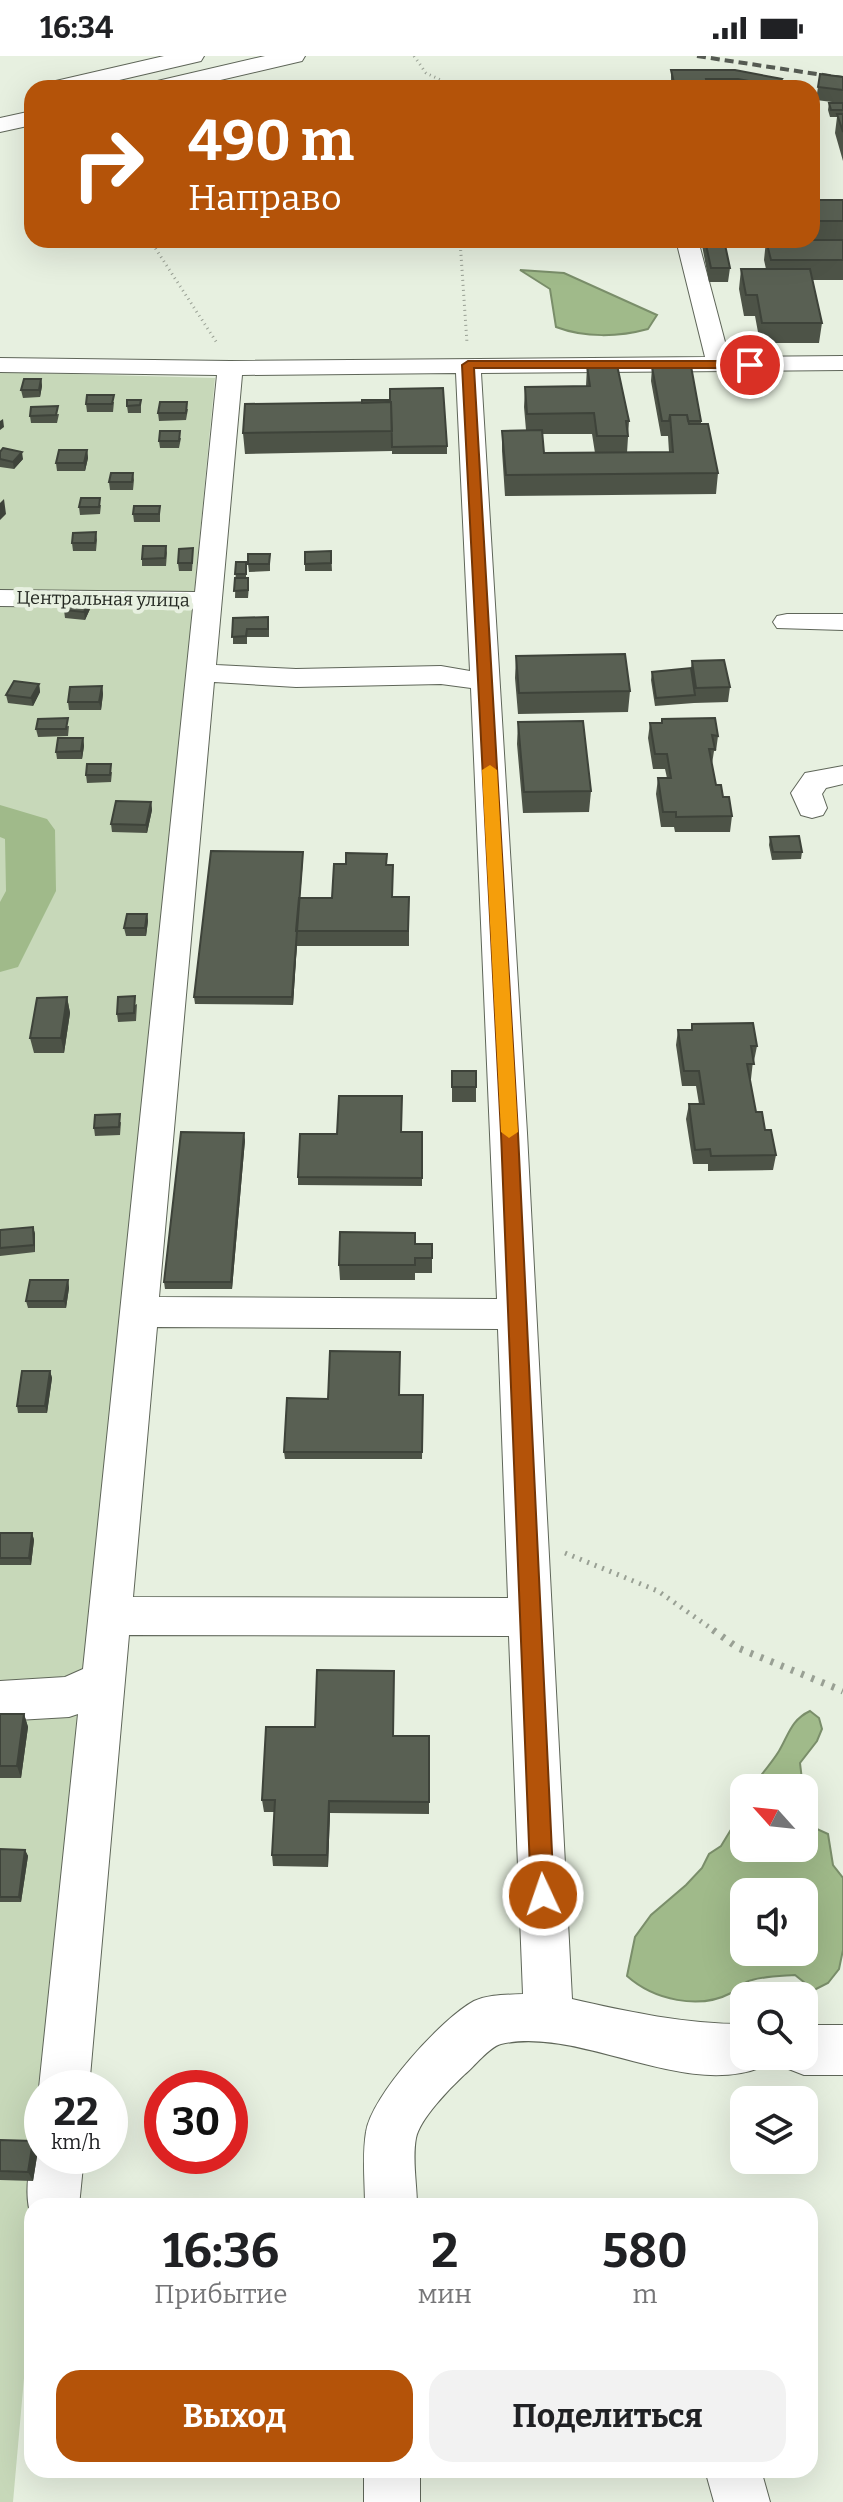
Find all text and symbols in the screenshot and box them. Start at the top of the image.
text: 16:34 [40,10,113,46]
text: 490 m [188,108,354,175]
icon: right [56,112,160,216]
text: Направо [188,176,342,220]
pin [716,331,784,399]
icon: arrive [728,343,772,387]
street label: Центральная улица [16,586,190,612]
north arrow [730,1774,818,1862]
map controls [730,1774,818,2174]
position arrow [501,1853,585,1937]
button: sound [730,1878,818,1966]
button: search [730,1982,818,2070]
speed limit sign: 30 [144,2070,248,2174]
button: layers [730,2086,818,2174]
text: 22 [53,2088,99,2136]
text: km/h [51,2130,101,2154]
text: 16:36 [163,2222,279,2280]
text: 2 [431,2222,458,2280]
text: 580 [602,2222,688,2280]
text: Прибытие [154,2279,288,2310]
text: мин [418,2279,472,2310]
text: m [632,2279,657,2310]
button: Выход [56,2370,413,2462]
button: Поделиться [429,2370,786,2462]

